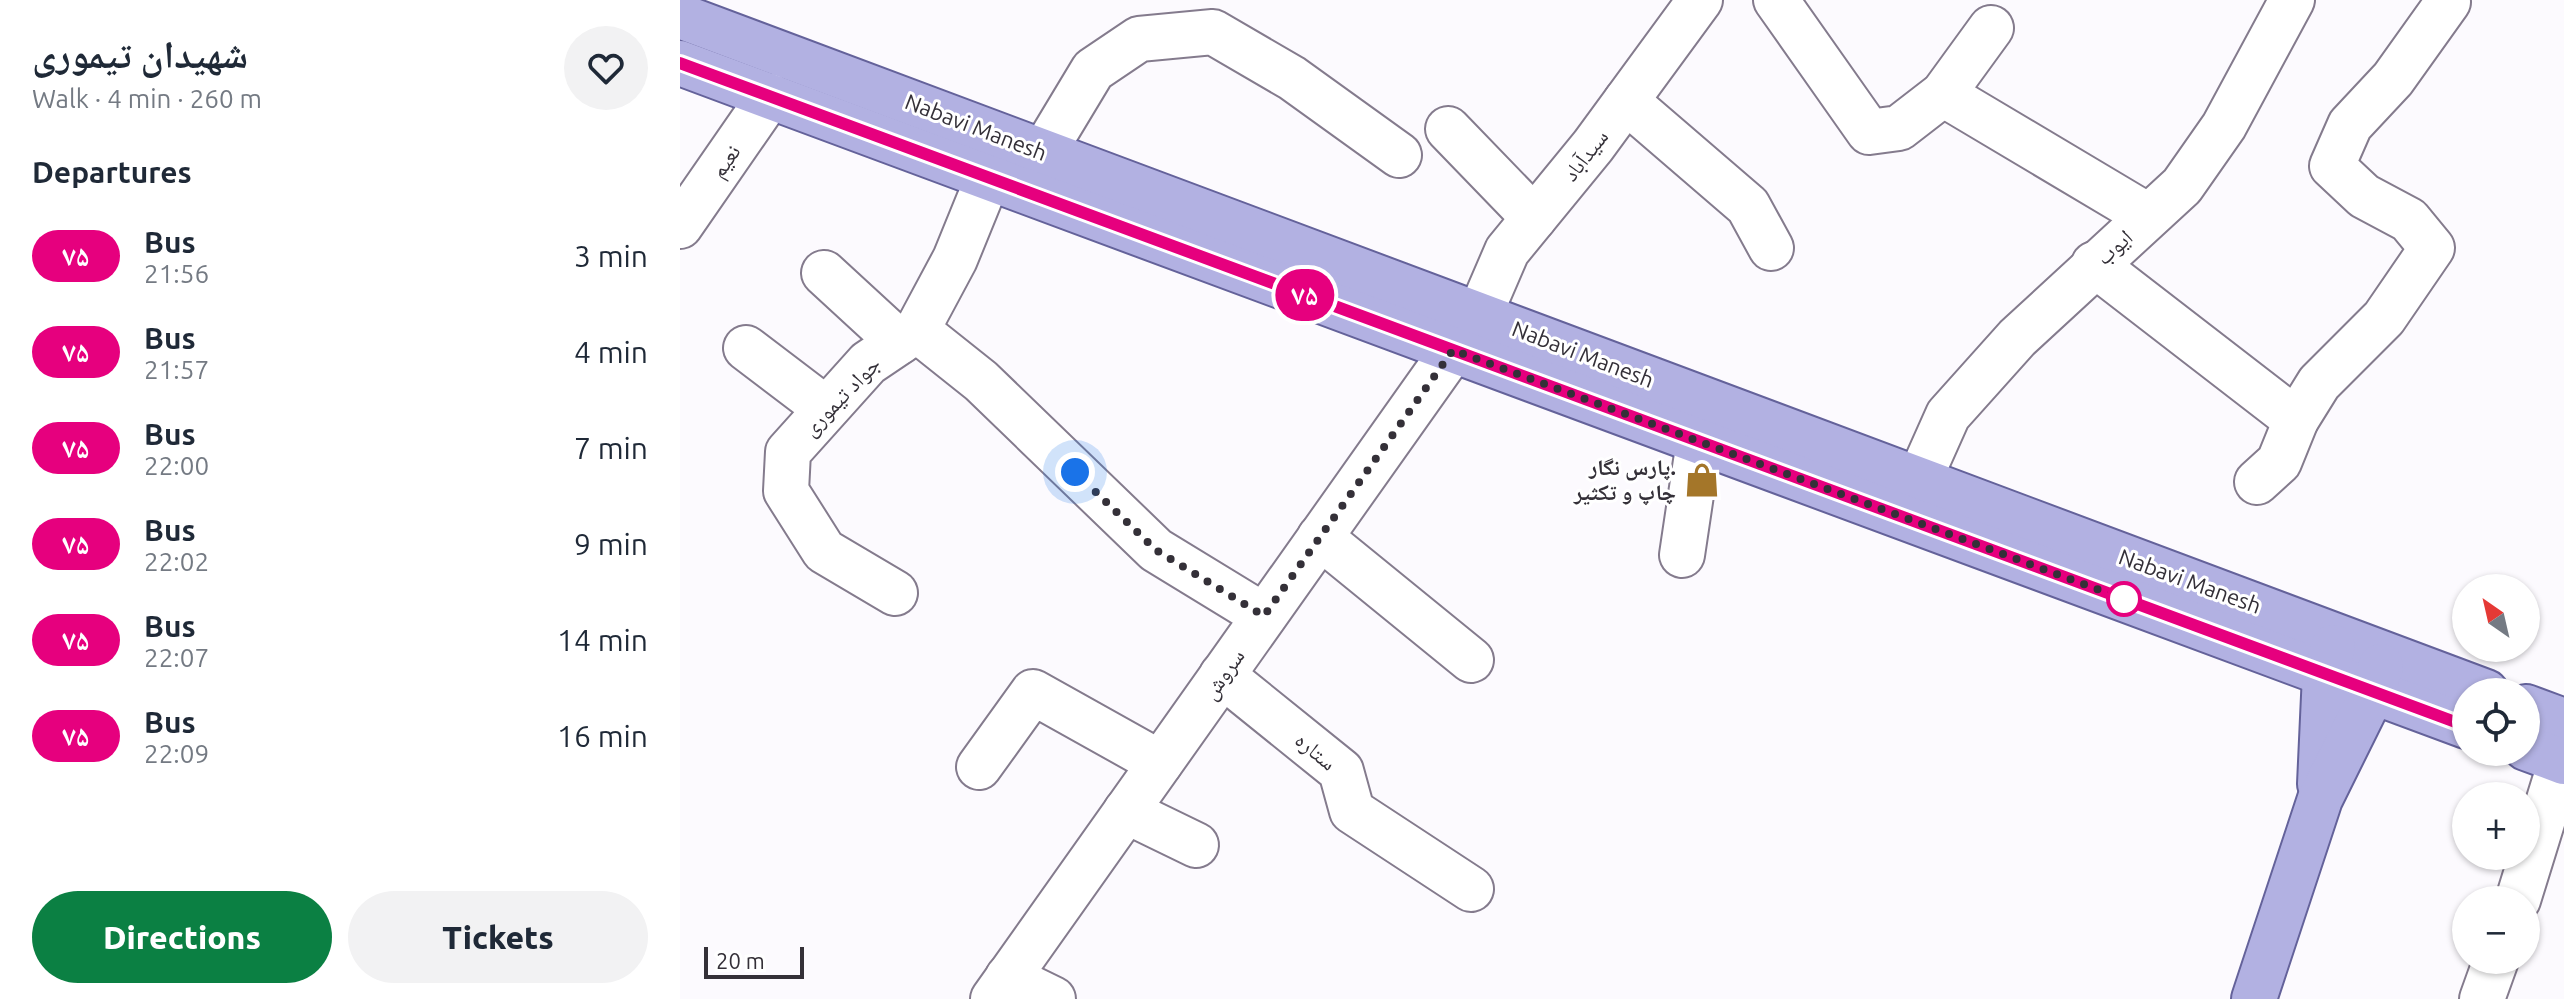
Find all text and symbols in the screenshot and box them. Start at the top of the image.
button: heart [564,26,648,110]
text: شهیدان تیموری [32,33,248,75]
text: Walk · 4 min · 260 m [32,84,262,113]
street label: Nabavi Manesh [902,88,1050,165]
street label: سیدآباد [1557,124,1613,186]
street label: نعیم [704,139,747,184]
text: Departures [32,155,192,189]
street label: ایوب [2090,224,2138,270]
text: Bus [144,225,196,259]
text: 3 min [574,239,648,273]
text: ۷۵ [62,240,90,271]
text: 21:56 [144,259,209,288]
line badge: ۷۵ [1269,269,1341,321]
text: ۷۵ [1291,279,1319,310]
street label: Nabavi Manesh [1509,315,1657,392]
text: Bus [144,321,196,355]
text: 4 min [574,335,648,369]
text: ۷۵ [62,336,90,367]
street label: جواد تیموری [797,351,886,442]
text: 21:57 [144,355,209,384]
text: Bus [144,417,196,451]
text: 7 min [574,431,648,465]
text: ۷۵ [62,432,90,463]
text: 22:00 [144,451,209,480]
your location [1055,452,1095,492]
place label: پارس نگار. چاپ و تکثیر [1573,454,1676,506]
shop icon: پارس نگار. چاپ و تکثیر [1683,461,1721,499]
text: Bus [144,513,196,547]
text: 9 min [574,527,648,561]
text: ۷۵ [62,528,90,559]
street label: Nabavi Manesh [2116,543,2265,618]
text: 22:02 [144,547,209,576]
north arrow [2452,574,2540,662]
map controls [2452,574,2540,974]
unlabelled marker [2107,582,2141,616]
text: Bus [144,609,196,643]
text: 14 min [557,623,648,657]
text: ۷۵ [62,624,90,655]
text: 22:07 [144,643,209,672]
street label: سروش [1196,644,1251,705]
button: locate [2452,678,2540,766]
text: Bus [144,705,196,739]
text: 16 min [557,719,648,753]
text: ۷۵ [62,720,90,751]
street label: ستاره [1291,726,1342,775]
text: 22:09 [144,739,209,768]
button: + [2452,782,2540,870]
button: − [2452,886,2540,974]
button: Directions [32,891,332,983]
button: Tickets [348,891,648,983]
scale bar [704,943,804,979]
text: 20 m [716,948,765,973]

